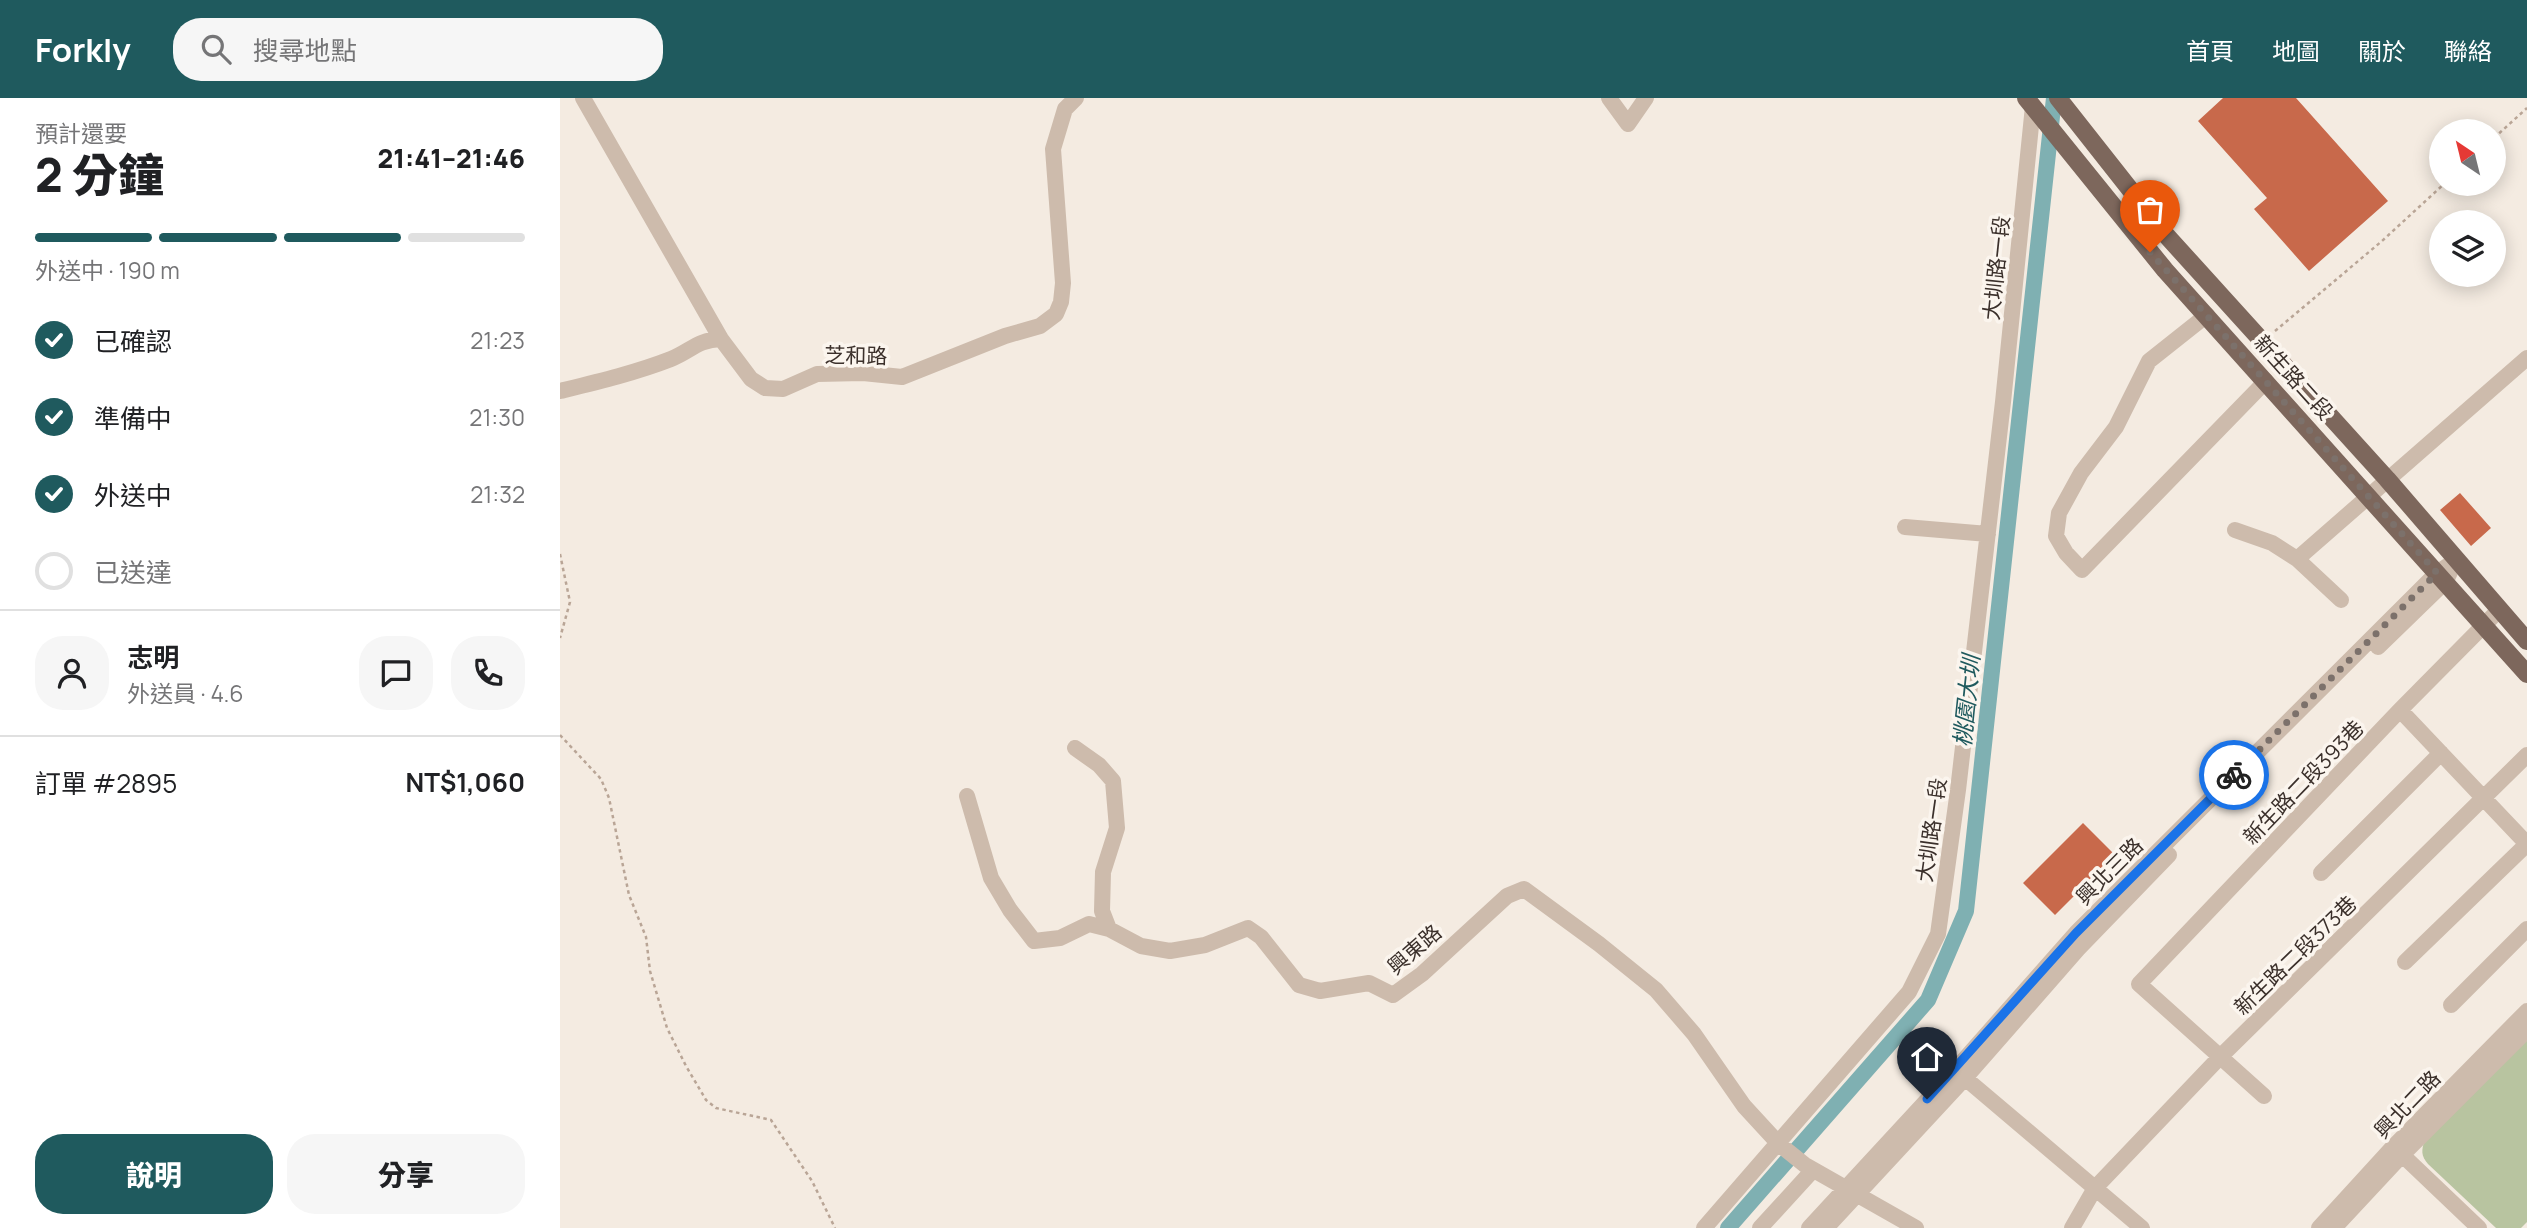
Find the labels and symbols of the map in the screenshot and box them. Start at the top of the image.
north arrow [2429,119,2506,196]
pin [2120,180,2180,252]
street label: 大圳路一段 [1977,214,2015,322]
street label: 新生路二段 [2248,329,2340,425]
street label: 芝和路 [824,340,888,370]
water label: 桃園大圳 [1945,651,1987,748]
street label: 新生路二段393巷 [2237,714,2369,850]
courier [2199,740,2269,810]
street label: 大圳路一段 [1910,776,1952,884]
street label: 興北三路 [2069,831,2149,911]
street label: 新生路二段373巷 [2228,889,2362,1021]
street label: 興東路 [1381,918,1447,980]
pin [1897,1027,1957,1099]
street label: 興北二路 [2368,1064,2446,1144]

